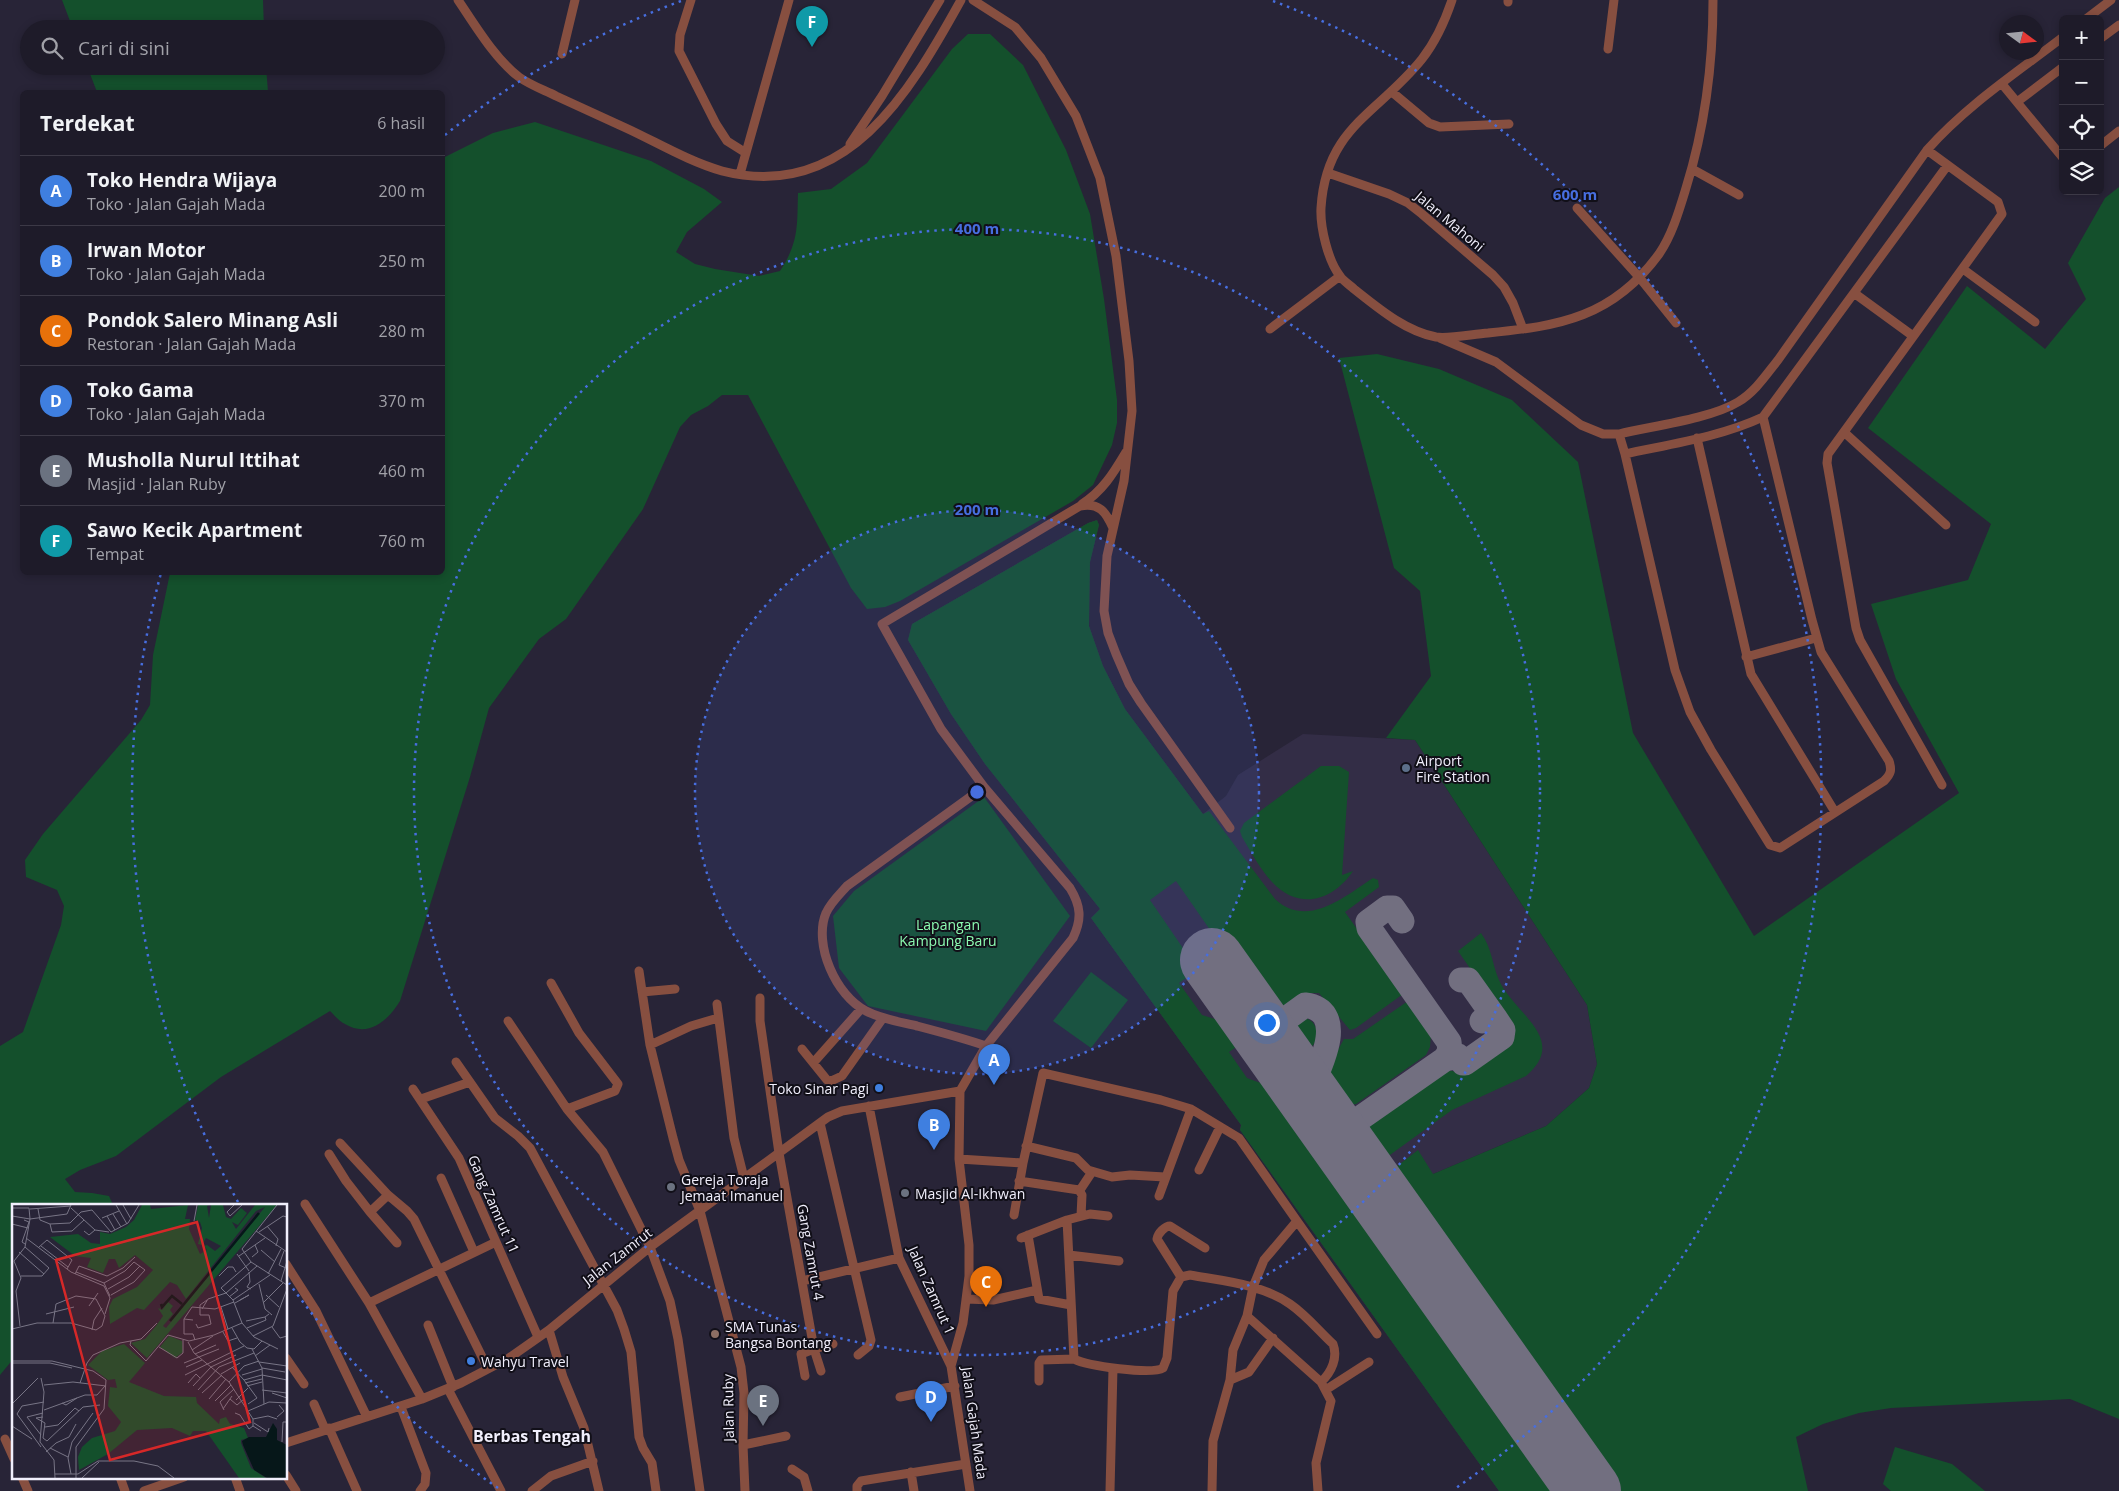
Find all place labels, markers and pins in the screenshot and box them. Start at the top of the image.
pin: F [796,6,828,47]
place label: Airport Fire Station [1416,751,1490,786]
marker: Airport Fire Station [1400,762,1412,774]
centre of rings [968,783,986,801]
pin: A [978,1044,1010,1085]
place label: Toko Sinar Pagi [769,1079,869,1098]
marker: Toko Sinar Pagi [873,1082,885,1094]
pin: B [918,1109,950,1150]
place label: Gereja Toraja Jemaat Imanuel [679,1170,783,1205]
marker: Gereja Toraja Jemaat Imanuel [665,1181,677,1193]
place label: Masjid Al-Ikhwan [915,1184,1025,1203]
marker: Masjid Al-Ikhwan [899,1187,911,1199]
pin: C [970,1266,1002,1307]
place label: SMA Tunas Bangsa Bontang [725,1317,832,1352]
marker: SMA Tunas Bangsa Bontang [709,1328,721,1340]
place label: Wahyu Travel [481,1352,569,1371]
marker: Wahyu Travel [465,1355,477,1367]
pin: D [915,1381,947,1422]
pin: E [747,1385,779,1426]

